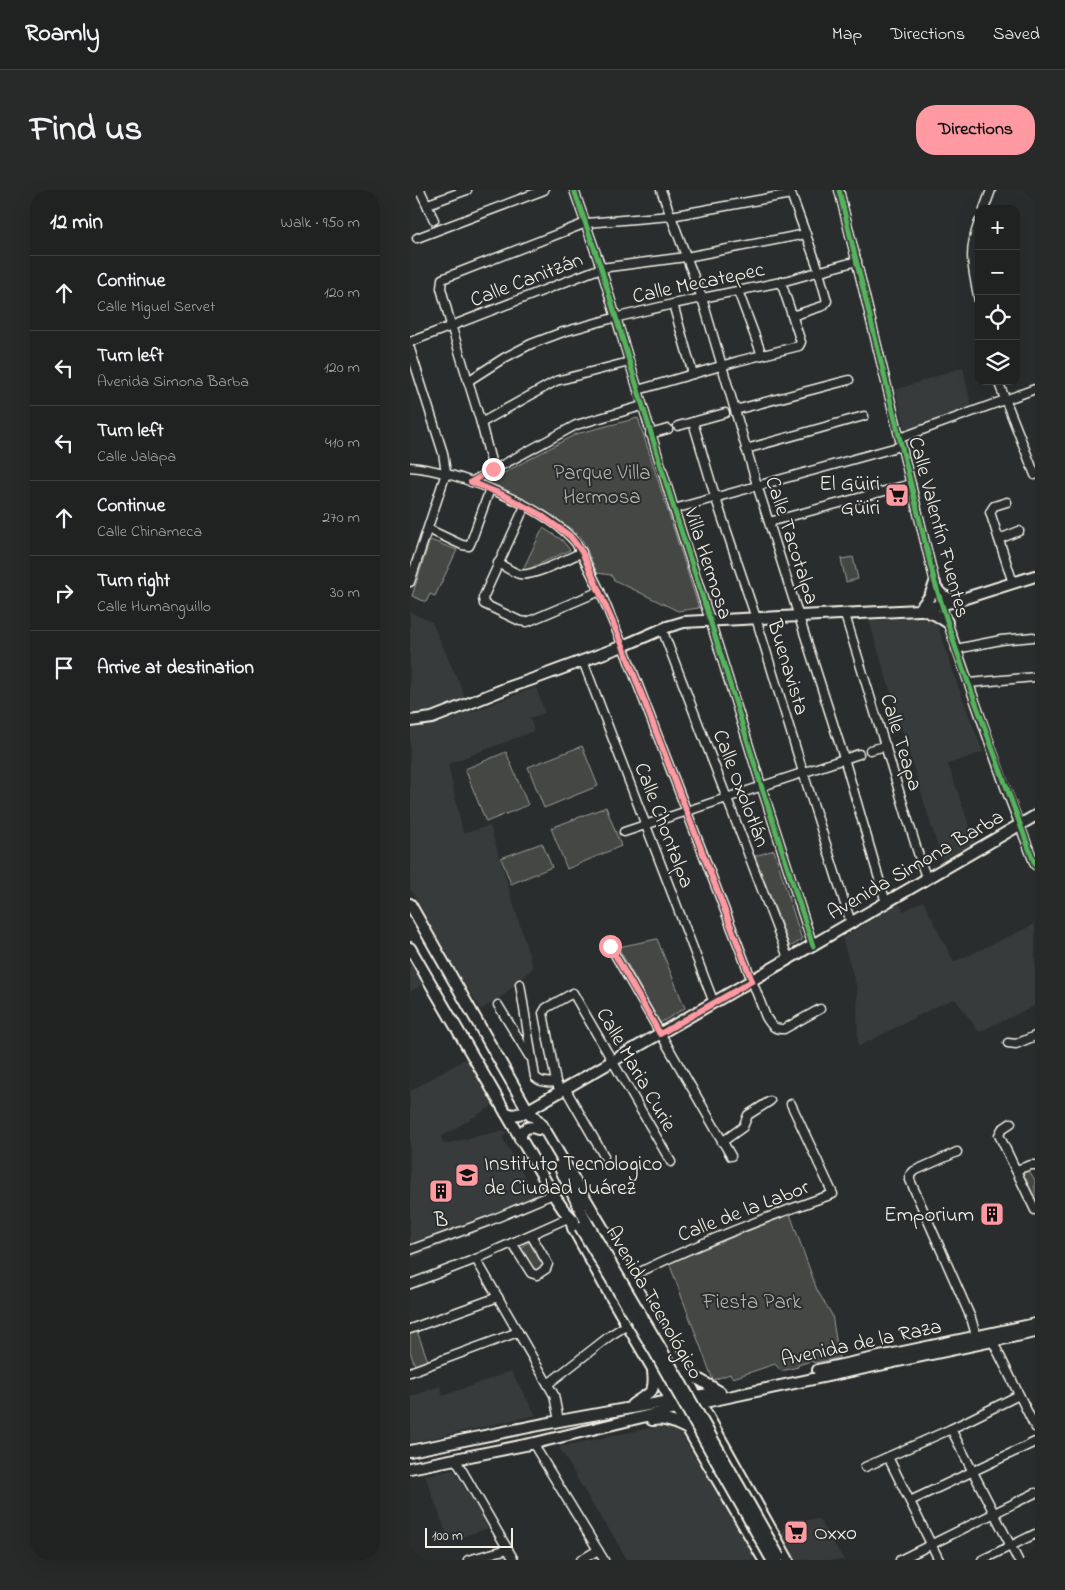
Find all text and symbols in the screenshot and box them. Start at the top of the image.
text: Roamly [25,17,100,52]
text: Map [832,22,862,48]
text: Directions [890,22,965,48]
text: Saved [993,22,1040,48]
text: Find us [30,105,142,156]
button: Directions [916,105,1035,155]
map controls [975,205,1020,385]
button: + [975,205,1020,250]
text: 12 min [50,208,103,238]
text: Walk · 950 m [281,211,360,235]
street label: Calle Canitzán [466,246,587,316]
button: − [975,250,1020,295]
street label: Calle Mecatepec [630,255,768,313]
text: Continue [97,268,165,295]
icon: ahead [50,279,78,307]
text: 120 m [324,281,360,305]
text: Calle Miguel Servet [97,295,215,319]
button: locate [975,295,1020,340]
button: layers [975,340,1020,385]
text: Turn left [97,343,164,370]
icon: left [50,354,78,382]
text: 120 m [324,356,360,380]
text: Avenida Simona Barba [97,370,249,394]
text: Turn left [97,418,164,445]
icon: left [50,429,78,457]
text: 410 m [325,431,360,455]
street label: Calle Valentín Fuentes [899,434,977,621]
text: Calle Jalapa [97,445,176,469]
route end [482,458,505,481]
park label: Parque Villa Hermosa [553,459,651,513]
place label: El Güiri Güiri [819,470,880,524]
street label: Calle Tacotalpa [756,473,826,608]
supermarket icon: El Güiri Güiri [884,482,910,508]
text: Continue [97,493,165,520]
street label: Villa Hermosa [675,503,739,623]
icon: ahead [50,504,78,532]
text: 270 m [322,506,360,530]
text: Calle Chinameca [97,520,202,544]
text: Turn right [97,568,170,595]
icon: right [50,579,78,607]
text: 30 m [330,581,360,605]
text: Calle Humanguillo [97,595,211,619]
street label: Buenavista [758,615,816,719]
icon: arrive [50,654,78,682]
text: Arrive at destination [97,655,254,682]
street label: Calle Teapa [871,690,929,795]
street label: Calle Oxolotlán [704,726,776,852]
street label: Calle Chontalpa [625,759,701,893]
street label: Avenida Simona Barba [822,803,1010,929]
route start [599,935,622,958]
street label: Calle Maria Curie [588,1002,683,1138]
place label: Instituto Tecnologico de Ciudad Juárez [484,1150,662,1204]
school or university icon: Instituto Tecnologico de Ciudad Juárez [454,1162,480,1188]
street label: Calle de la Labor [674,1173,814,1251]
building icon: B [428,1178,454,1204]
place label: Emporium [884,1201,974,1231]
building icon: Emporium [979,1201,1005,1227]
place label: B [433,1206,448,1236]
street label: Avenida Tecnológico [595,1221,710,1386]
park label: Fiesta Park [701,1288,802,1318]
street label: Avenida de la Raza [778,1312,944,1376]
supermarket icon: Oxxo [783,1519,809,1545]
place label: Oxxo [814,1519,857,1549]
scale bar [425,1525,512,1548]
text: 100 m [432,1526,463,1547]

